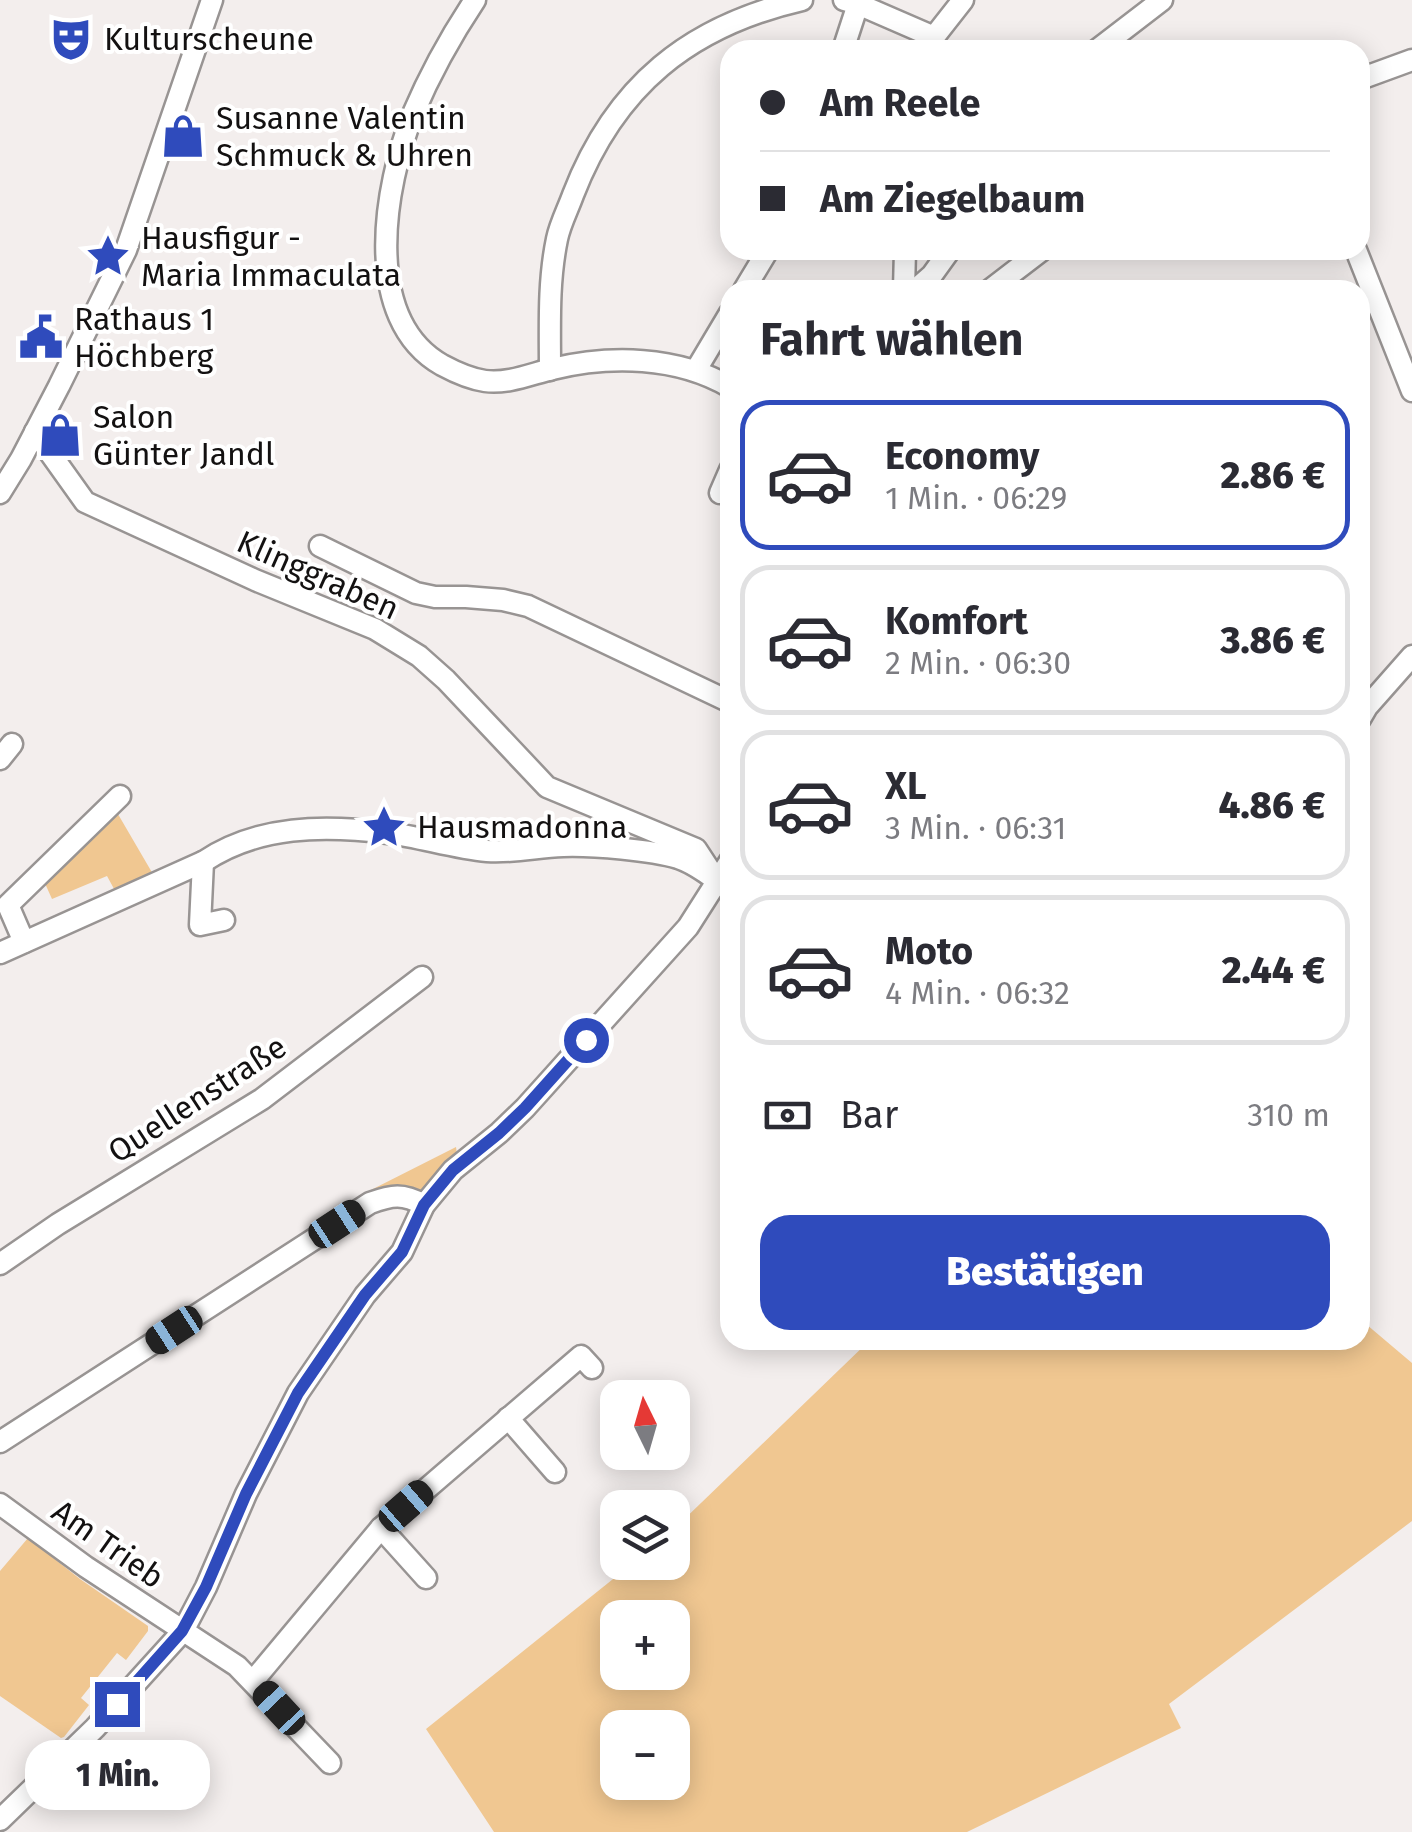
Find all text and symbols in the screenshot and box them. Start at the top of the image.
theatre icon: Kulturscheune [47,15,95,63]
place label: Kulturscheune [104,20,314,58]
text: Am Reele [820,80,980,126]
place label: Susanne Valentin Schmuck & Uhren [216,99,473,174]
shop icon: Susanne Valentin Schmuck & Uhren [159,112,207,160]
text: Am Ziegelbaum [820,176,1085,222]
place label: Hausfigur - Maria Immaculata [141,219,401,294]
place icon: Hausfigur - Maria Immaculata [84,232,132,280]
place label: Rathaus 1 Höchberg [74,300,214,375]
public building icon: Rathaus 1 Höchberg [17,313,65,361]
text: Fahrt wählen [760,313,1024,367]
place label: Salon Günter Jandl [93,398,274,473]
shop icon: Salon Günter Jandl [36,411,84,459]
icon: car [765,430,855,520]
text: Economy [885,433,1040,479]
text: 2.86 € [1221,452,1325,498]
text: 1 Min. · 06:29 [885,479,1067,517]
street label: Klinggraben [231,522,405,628]
icon: car [765,595,855,685]
text: Komfort [885,598,1028,644]
text: 3.86 € [1220,617,1325,663]
text: 2 Min. · 06:30 [885,644,1071,682]
icon: car [765,760,855,850]
text: XL [885,763,927,809]
text: 4.86 € [1219,782,1325,828]
place icon: Hausmadonna [360,803,408,851]
place label: Hausmadonna [417,808,627,846]
text: 3 Min. · 06:31 [885,809,1066,847]
icon: car [765,925,855,1015]
text: Moto [885,928,973,974]
text: 2.44 € [1222,947,1325,993]
text: 4 Min. · 06:32 [885,974,1070,1012]
route start [564,1018,609,1063]
street label: Quellenstraße [101,1027,293,1171]
icon: cash [760,1088,815,1143]
text: Bar [840,1092,898,1138]
text: 310 m [1247,1096,1330,1134]
car [304,1195,370,1253]
button: Bestätigen [760,1215,1330,1330]
car [141,1301,207,1359]
north arrow [600,1380,690,1470]
map controls [600,1380,690,1800]
car [374,1475,438,1537]
button: layers [600,1490,690,1580]
street label: Am Trieb [45,1492,171,1596]
button: + [600,1600,690,1690]
car [248,1676,310,1740]
route end [95,1682,140,1727]
button: − [600,1710,690,1800]
callout: 1 Min. [24,1739,210,1809]
text: 1 Min. [76,1756,159,1794]

